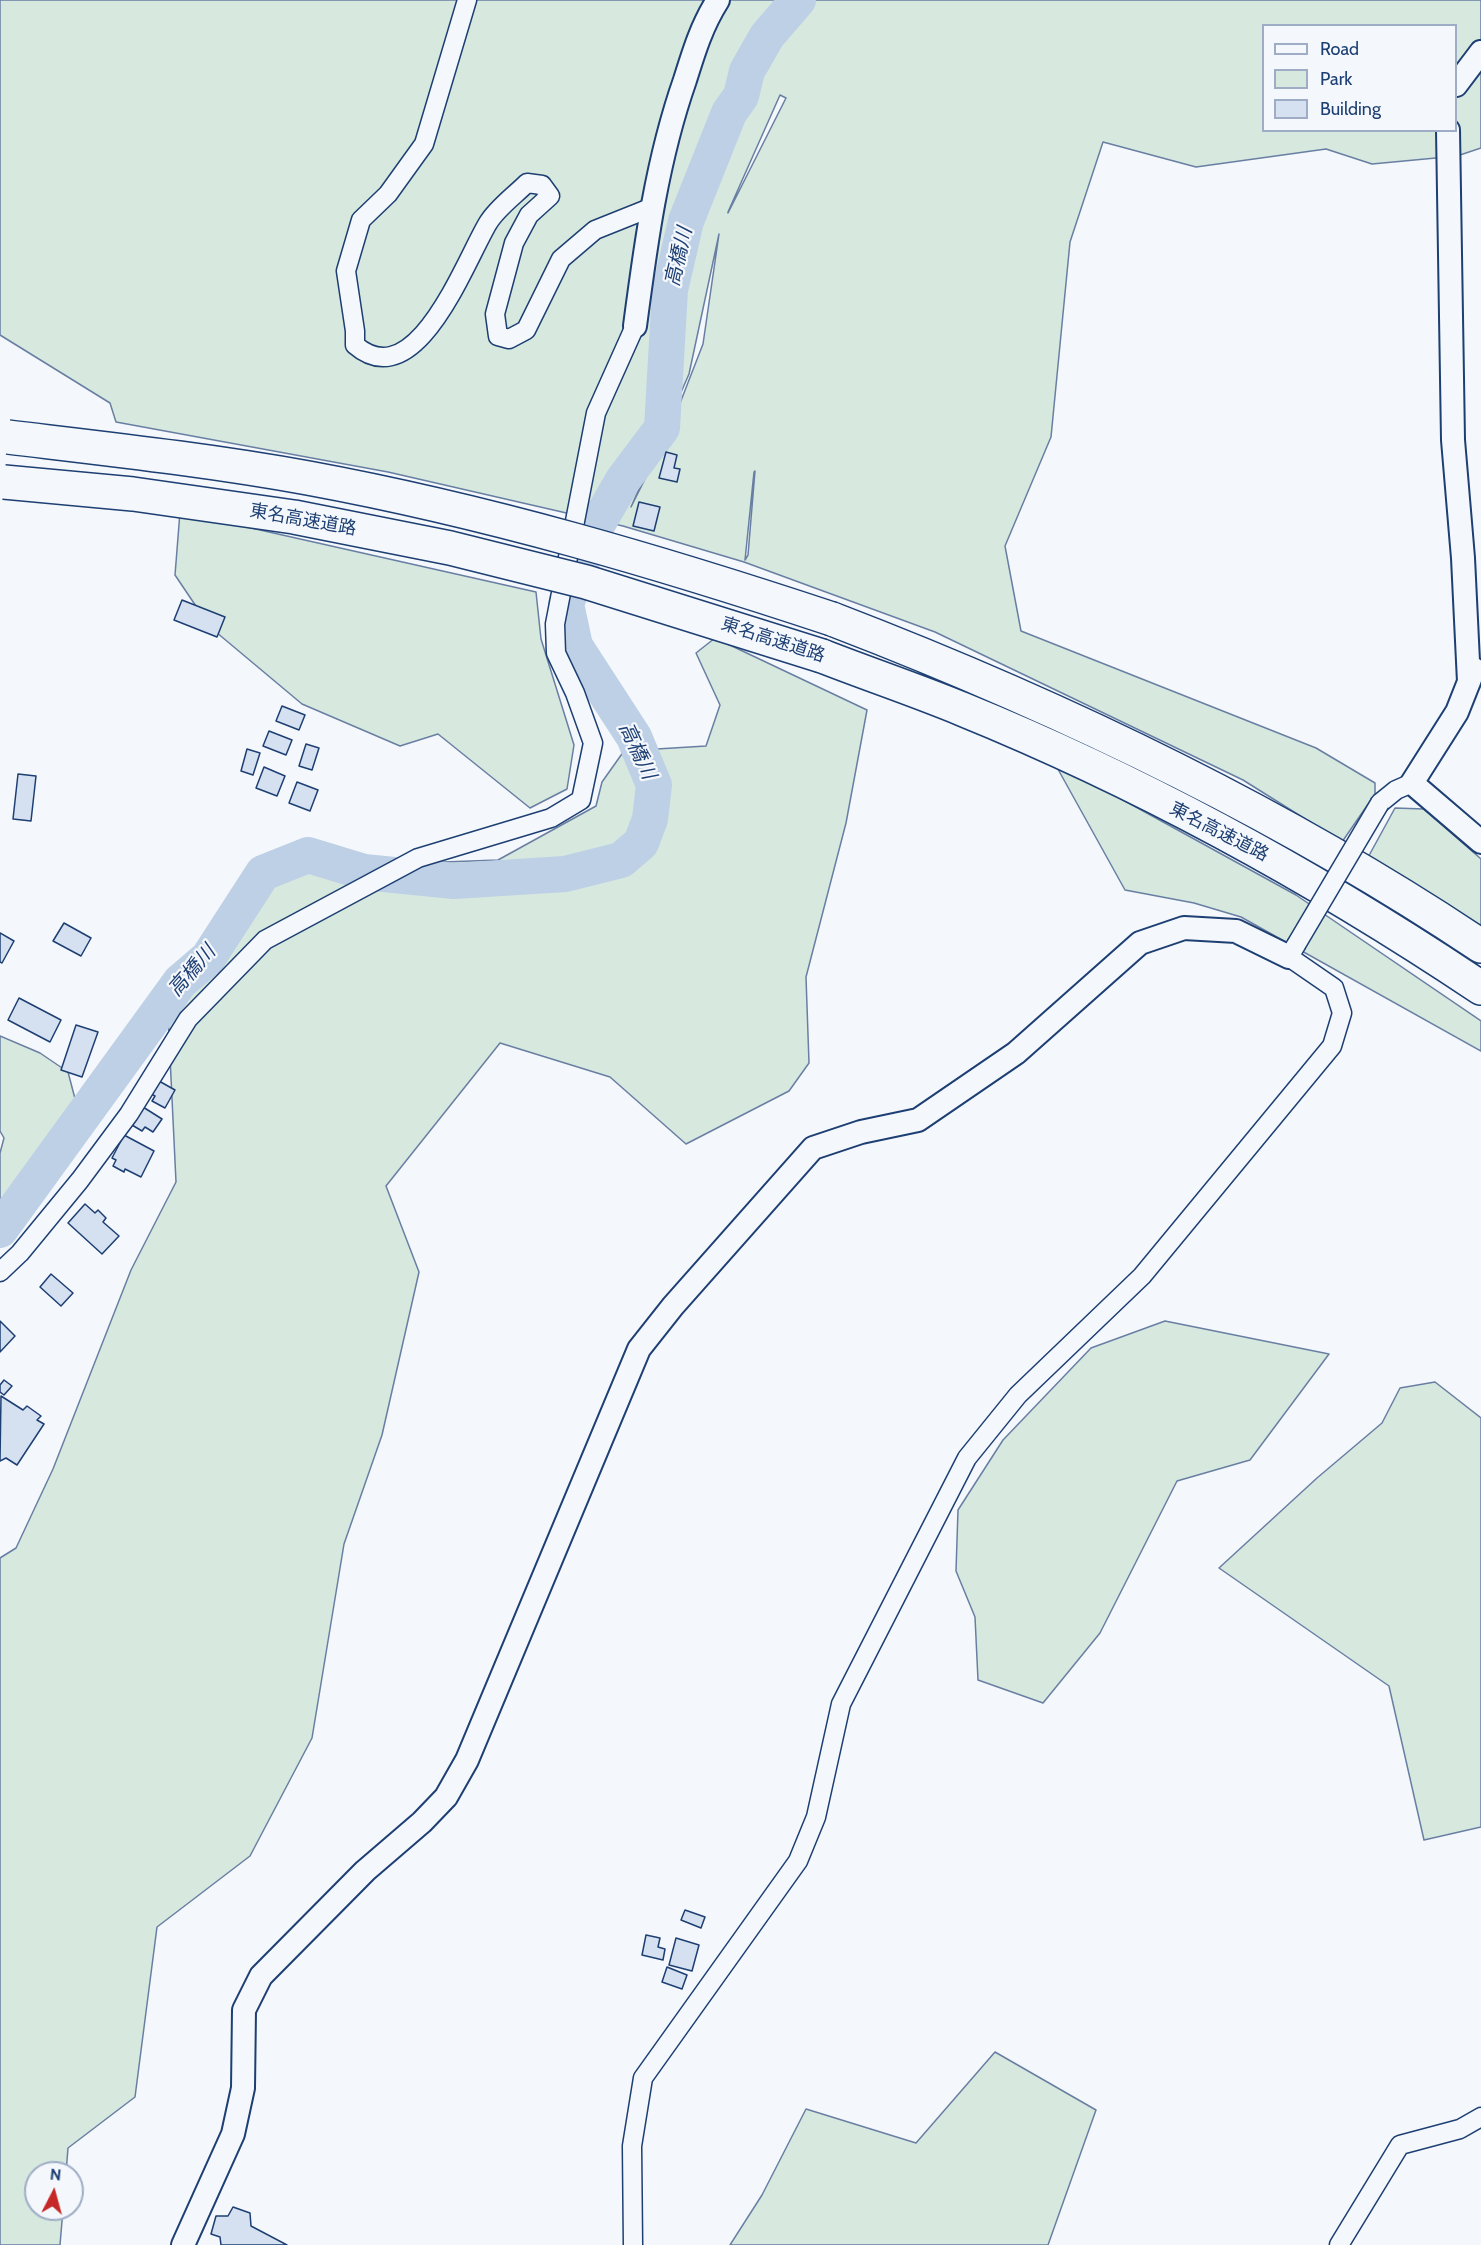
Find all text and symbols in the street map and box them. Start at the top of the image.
legend [1262,24,1457,132]
text: Road [1320,38,1359,60]
text: Park [1320,68,1352,90]
text: Building [1320,98,1381,120]
water label: 高橋川 [661,225,697,289]
street label: 東名高速道路 [248,500,358,540]
street label: 東名高速道路 [718,613,828,667]
water label: 高橋川 [613,719,661,783]
street label: 東名高速道路 [1166,798,1272,866]
water label: 高橋川 [163,940,221,1002]
north arrow [24,2161,84,2221]
text: N [49,2165,62,2185]

